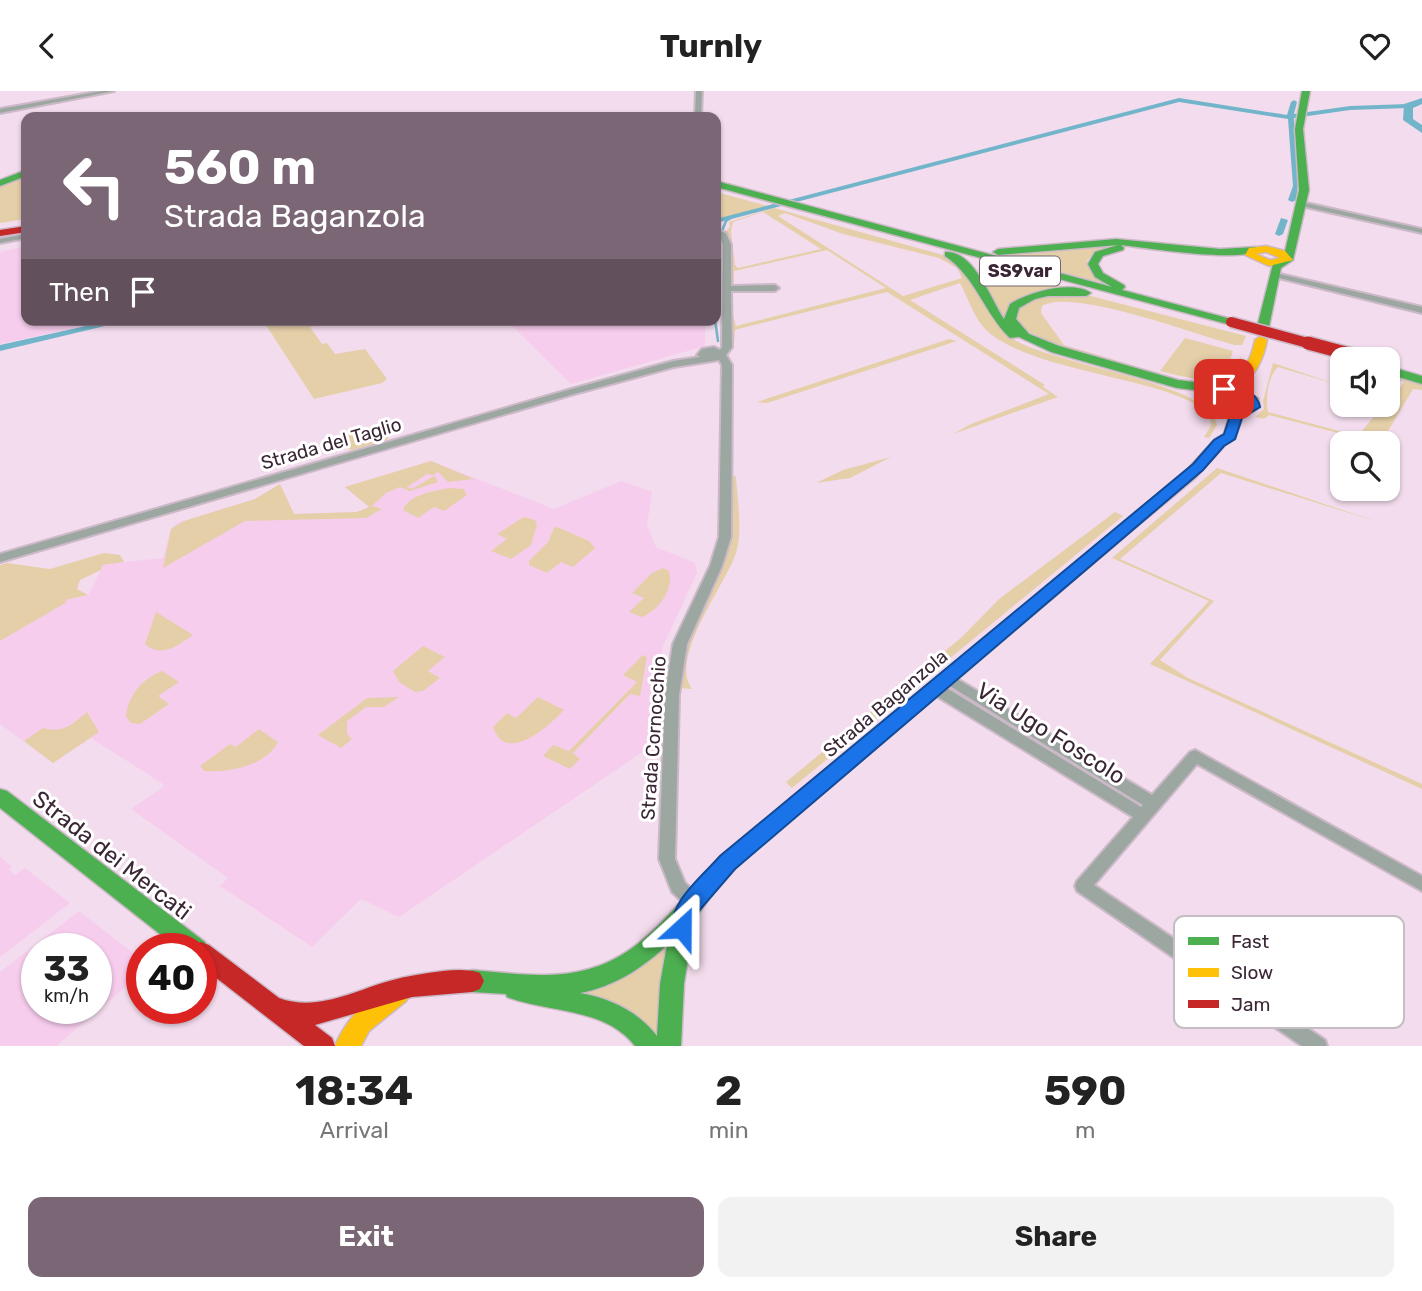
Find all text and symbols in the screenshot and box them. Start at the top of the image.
icon: back [28,27,66,65]
text: Turnly [660,27,762,65]
icon: heart [1356,27,1394,65]
text: 560 m [164,138,316,196]
icon: left [49,140,140,231]
text: Strada Baganzola [164,197,426,235]
road number: SS9var [980,257,1060,286]
icon: arrive [124,273,162,311]
text: Then [49,277,110,308]
map controls [1330,347,1400,501]
button: sound [1330,347,1400,417]
pin [1194,359,1254,419]
icon: arrive [1205,370,1243,408]
street label: Strada del Taglio [258,412,404,475]
button: search [1330,431,1400,501]
street label: Strada Baganzola [818,645,952,762]
street label: Strada Cornocchio [636,655,671,821]
street label: Via Ugo Foscolo [971,676,1131,790]
street label: Strada dei Mercati [27,784,197,926]
position arrow [645,891,719,965]
legend [1174,916,1404,1028]
text: Fast [1231,930,1270,953]
speed limit sign: 40 [126,933,217,1024]
text: 33 [43,948,90,990]
text: Slow [1231,961,1273,984]
text: km/h [44,985,89,1007]
text: Jam [1231,993,1270,1016]
text: 18:34 [295,1066,413,1116]
text: 2 [715,1066,742,1116]
text: 590 [1044,1066,1127,1116]
text: Arrival [320,1116,389,1144]
text: min [709,1116,749,1144]
text: m [1075,1116,1096,1144]
button: Exit [28,1197,704,1277]
button: Share [718,1197,1394,1277]

